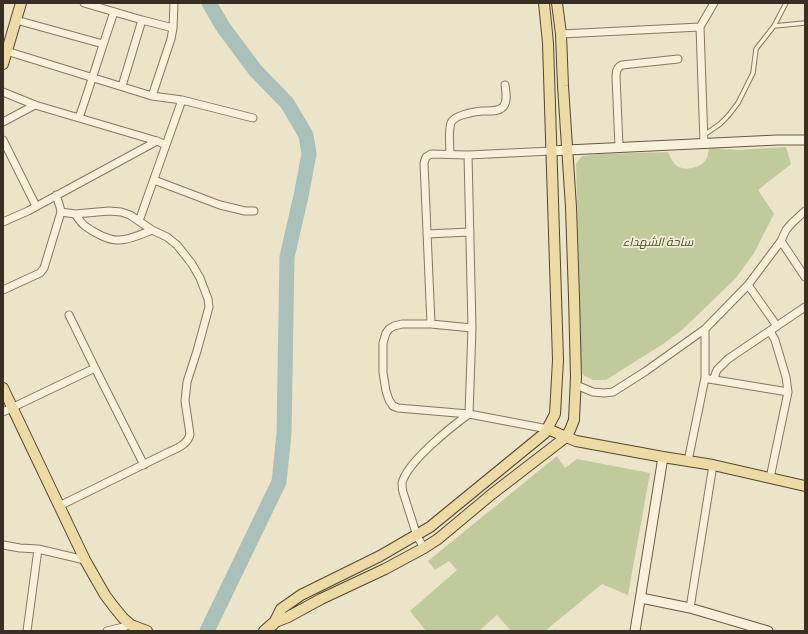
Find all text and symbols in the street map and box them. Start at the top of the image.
park label: ساحة الشهداء [623,236,693,250]

